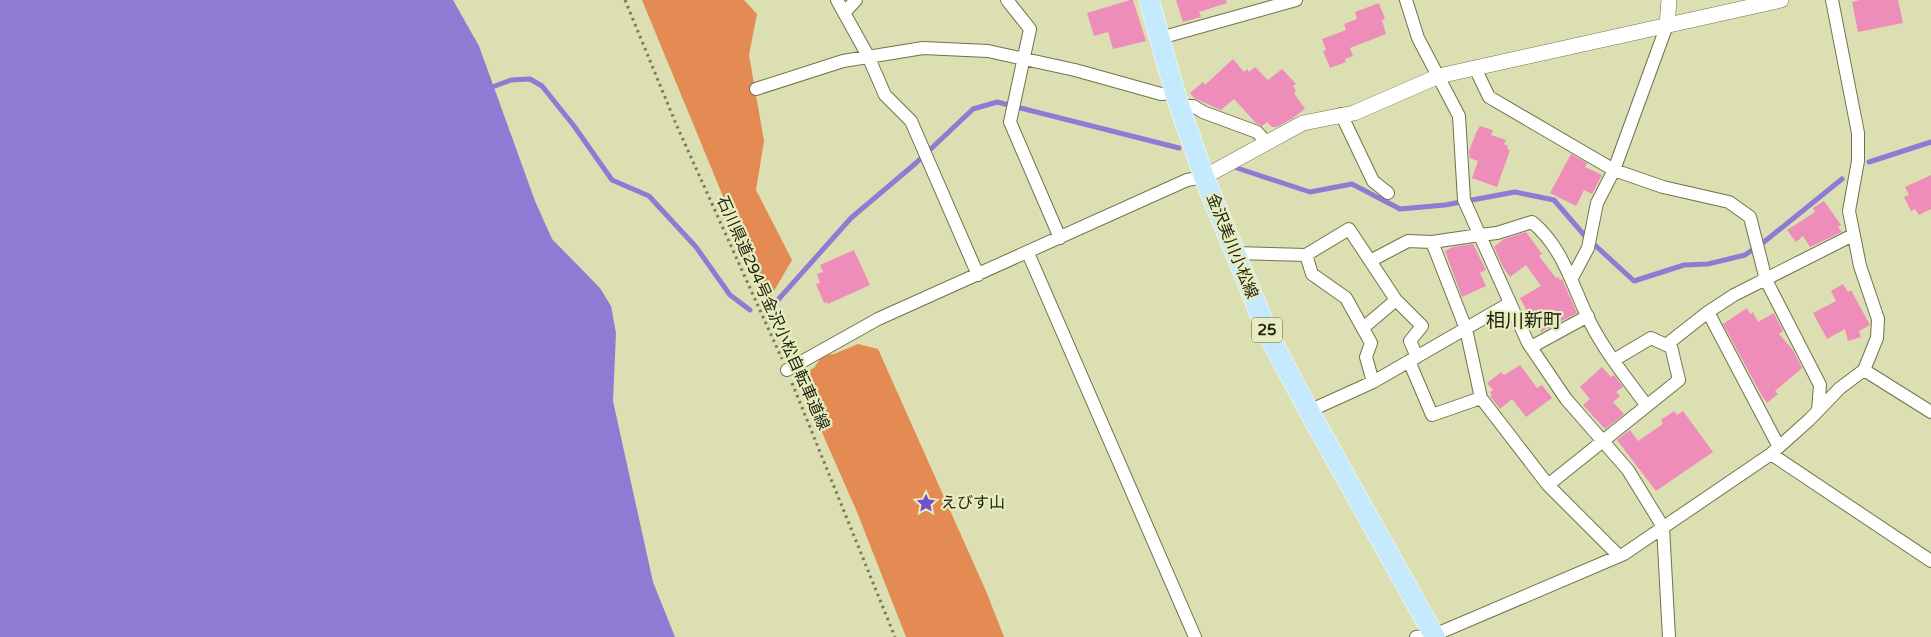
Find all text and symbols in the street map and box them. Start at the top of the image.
street label: 金沢美川小松線 [1202,190,1262,302]
street label: 石川県道294号金沢小松自転車道線 [712,193,834,433]
district label: 相川新町 [1486,310,1562,332]
road number: 25 [1252,318,1282,342]
place icon: えびす山 [915,492,937,514]
place label: えびす山 [941,493,1005,513]

